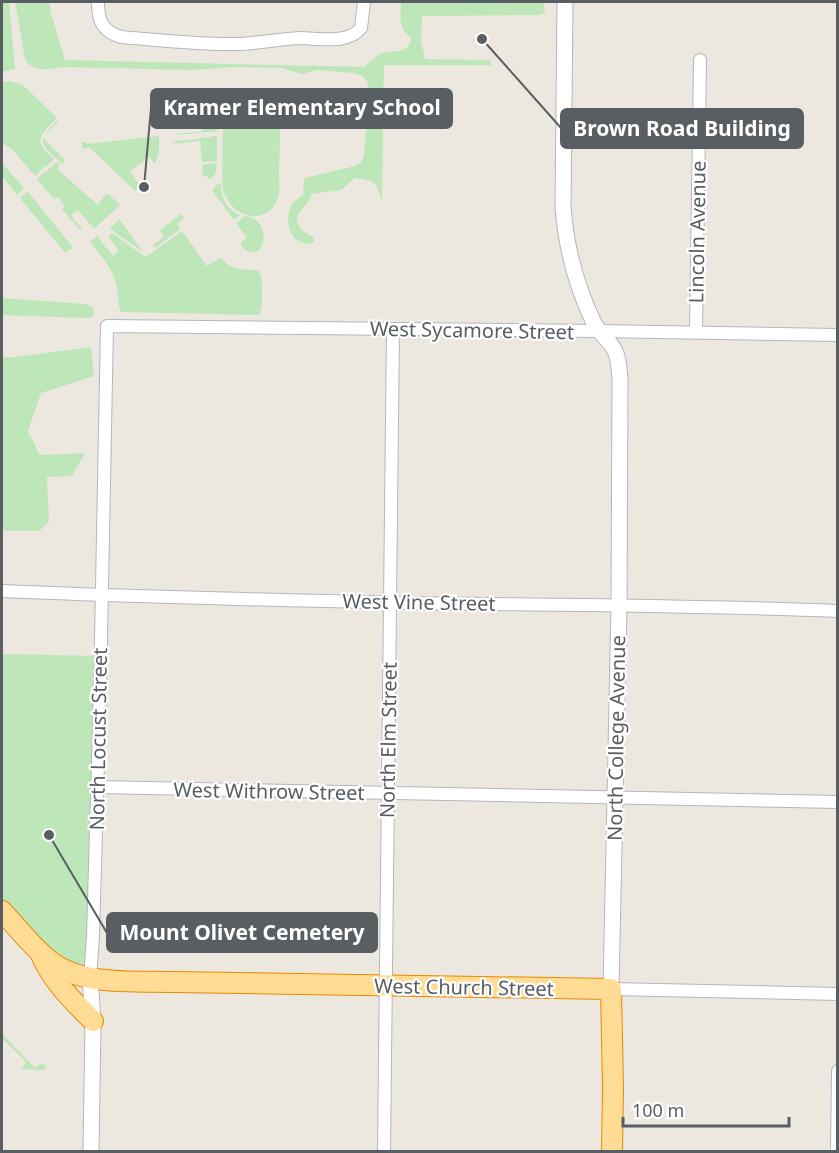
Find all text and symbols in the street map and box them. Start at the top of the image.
callout: Kramer Elementary School [151,89,452,128]
text: Kramer Elementary School [163,93,441,121]
callout: Brown Road Building [561,109,803,148]
text: Brown Road Building [573,114,791,142]
street label: Lincoln Avenue [682,160,712,304]
street label: West Sycamore Street [370,315,574,345]
street label: West Vine Street [342,587,496,617]
street label: North College Avenue [601,635,631,841]
street label: North Locust Street [83,647,113,831]
street label: North Elm Street [373,662,403,818]
street label: West Withrow Street [173,776,365,806]
callout: Mount Olivet Cemetery [107,913,377,952]
text: Mount Olivet Cemetery [119,918,365,946]
street label: West Church Street [374,972,554,1002]
scale bar [623,1090,790,1128]
text: 100 m [632,1098,684,1122]

